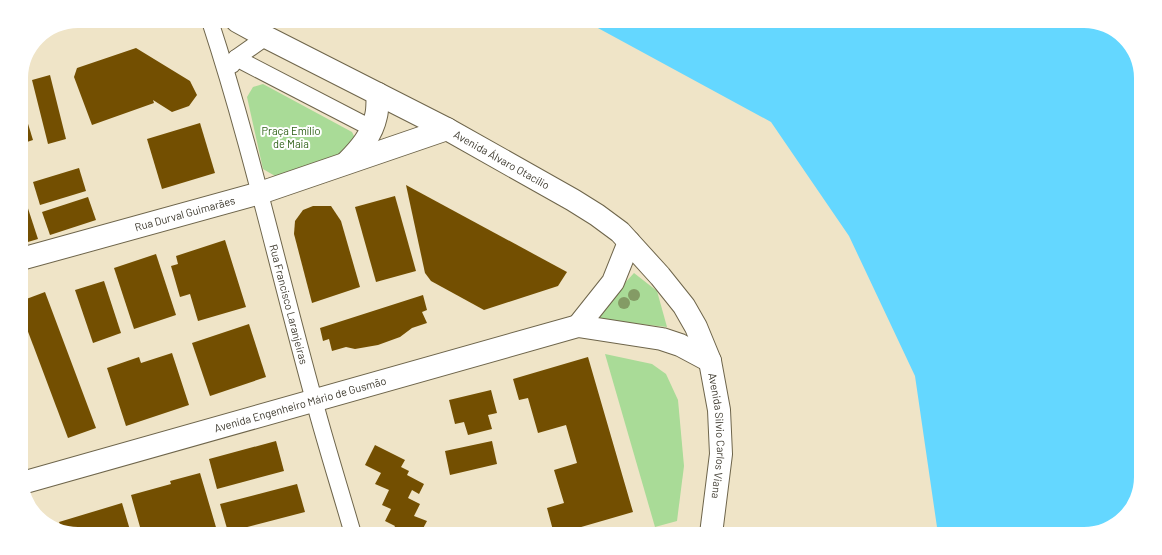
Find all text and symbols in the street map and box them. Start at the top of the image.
park label: Praça Emílio de Maia [261,124,321,150]
street label: Avenida Álvaro Otacílio [452,127,552,192]
street label: Rua Durval Guimarães [133,193,236,233]
street label: Rua Francisco Laranjeiras [267,243,311,366]
street label: Avenida Silvio Carlos Viana [706,372,728,499]
street label: Avenida Engenheiro Mário de Gusmão [213,374,387,434]

